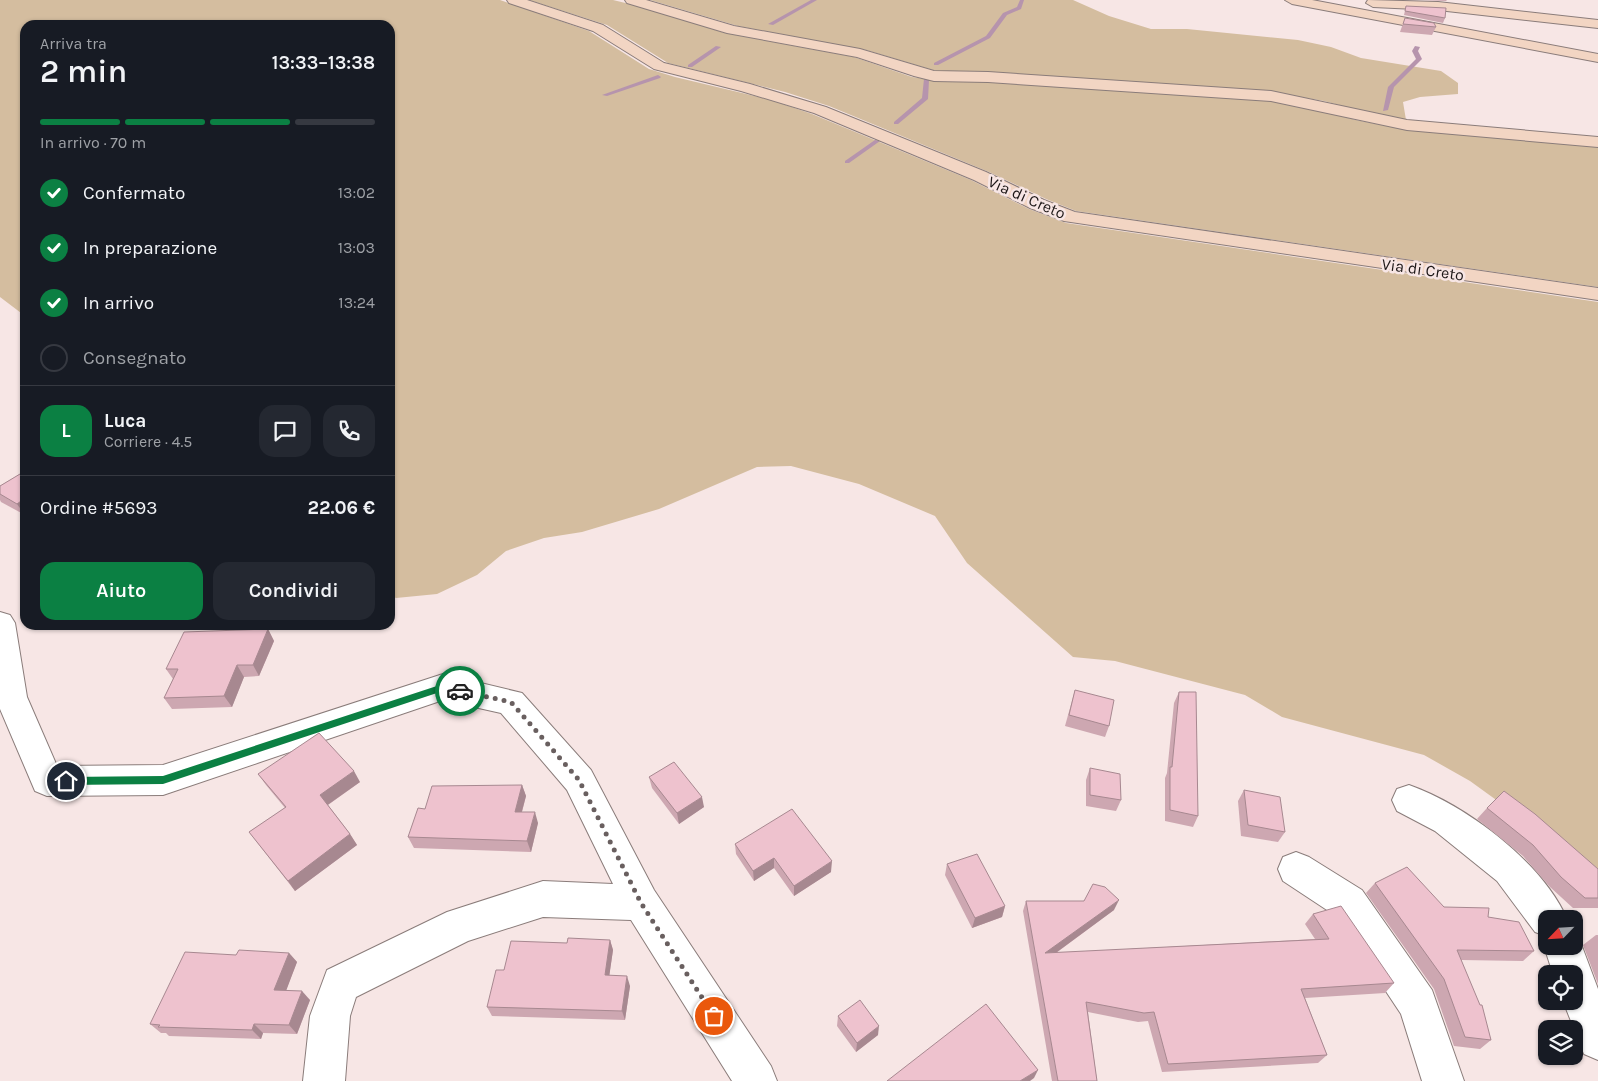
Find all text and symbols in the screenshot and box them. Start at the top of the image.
text: Arriva tra [40,34,107,53]
text: 13:33–13:38 [272,52,375,74]
text: 2 min [40,53,127,90]
text: In arrivo · 70 m [40,133,146,152]
street label: Via di Creto [985,172,1069,223]
icon: check [40,179,68,207]
text: Confermato [83,182,185,204]
text: 13:02 [338,183,375,202]
icon: check [40,234,68,262]
text: In preparazione [83,237,217,259]
text: 13:03 [338,238,375,257]
street label: Via di Creto [1381,254,1465,285]
icon: check [40,289,68,317]
text: In arrivo [83,292,154,314]
text: 13:24 [338,293,375,312]
text: Consegnato [83,347,186,369]
button: chat [259,405,311,457]
button: phone [323,405,375,457]
text: Luca [104,410,146,432]
text: L [61,420,71,442]
text: Corriere · 4.5 [104,432,192,451]
text: Ordine #5693 [40,497,158,519]
text: 22.06 € [308,497,375,519]
button: Aiuto [40,562,203,620]
button: Condividi [213,562,375,620]
courier [435,666,485,716]
icon: car [446,677,474,705]
pin [45,760,87,802]
icon: home [52,767,80,795]
north arrow [1538,910,1582,955]
map controls [1538,910,1583,1065]
button: locate [1538,965,1583,1010]
pin [693,995,735,1037]
icon: bag [700,1002,728,1030]
button: layers [1538,1020,1583,1065]

